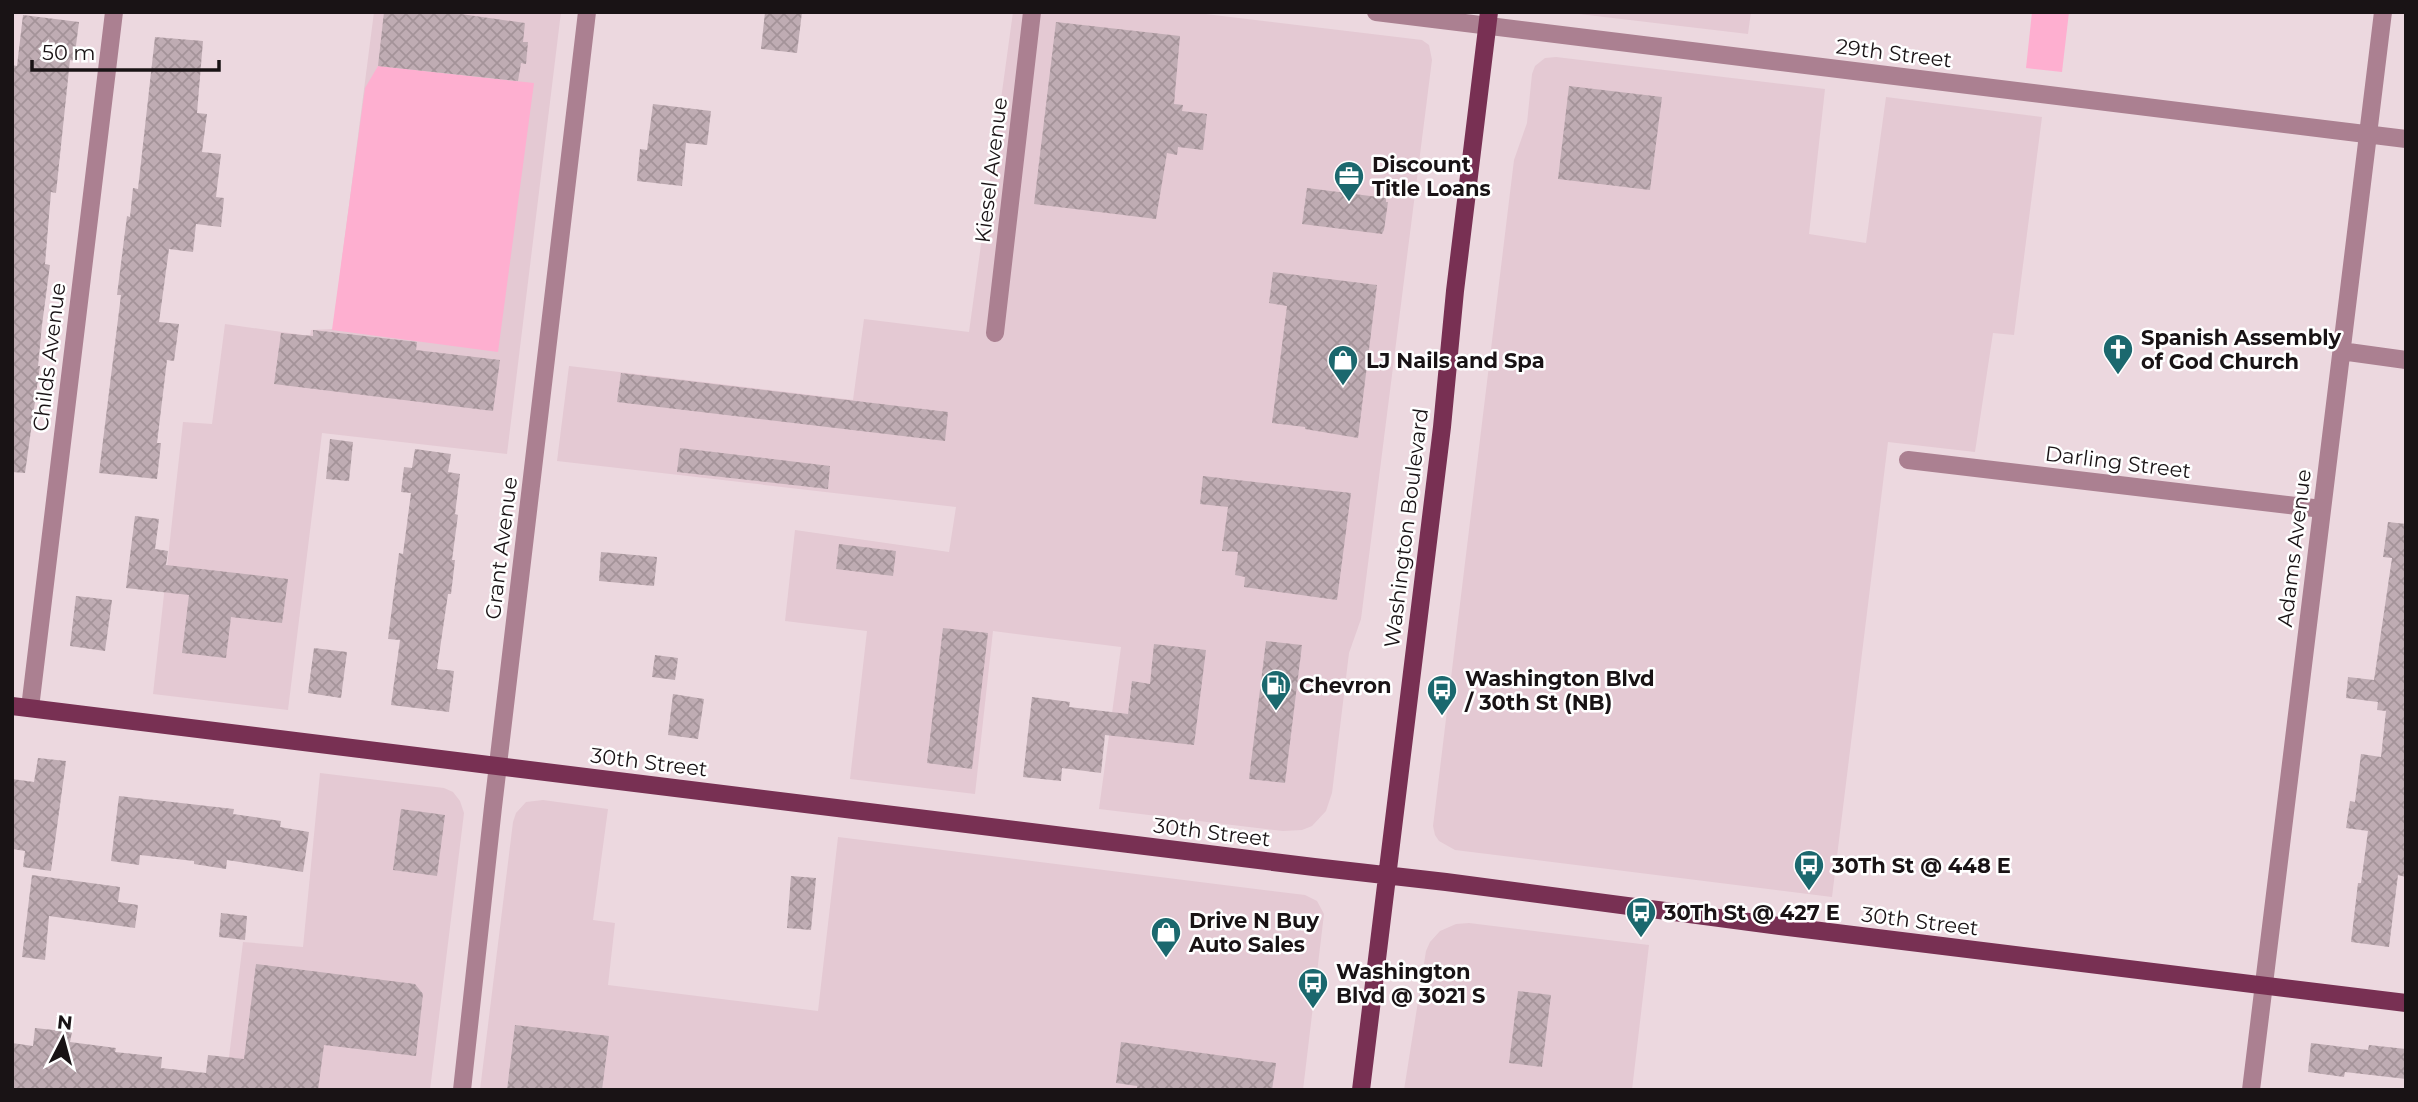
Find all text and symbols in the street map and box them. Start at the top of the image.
scale bar [32,28,219,72]
street label: 29th Street [1835,33,1953,73]
text: 50 m [42,40,96,65]
street label: Kiesel Avenue [970,96,1012,244]
place label: Discount Title Loans [1372,152,1491,201]
office icon: Discount Title Loans [1332,159,1366,203]
street label: Childs Avenue [27,281,71,433]
place label: Spanish Assembly of God Church [2141,325,2341,374]
church icon: Spanish Assembly of God Church [2101,332,2135,376]
shop icon: LJ Nails and Spa [1326,343,1360,387]
place label: LJ Nails and Spa [1366,348,1545,373]
street label: Washington Boulevard [1379,407,1433,649]
street label: Darling Street [2044,441,2192,483]
street label: Adams Avenue [2272,468,2316,628]
street label: Grant Avenue [480,475,522,621]
place label: Washington Blvd / 30th St (NB) [1464,666,1655,715]
fuel station icon: Chevron [1259,668,1293,712]
place label: Chevron [1299,673,1392,698]
bus stop icon: Washington Blvd / 30th St (NB) [1425,673,1459,717]
street label: 30th Street [589,742,709,782]
street label: 30th Street [1152,812,1272,852]
bus stop icon: 30Th St @ 448 E [1792,848,1826,892]
place label: 30Th St @ 448 E [1831,853,2011,878]
bus stop icon: 30Th St @ 427 E [1624,895,1658,939]
place label: 30Th St @ 427 E [1663,900,1840,925]
street label: 30th Street [1860,901,1980,941]
place label: Drive N Buy Auto Sales [1188,908,1319,957]
shop icon: Drive N Buy Auto Sales [1149,915,1183,959]
place label: Washington Blvd @ 3021 S [1336,959,1485,1008]
bus stop icon: Washington Blvd @ 3021 S [1296,966,1330,1010]
north arrow [28,1004,98,1074]
text: N [56,1010,74,1035]

